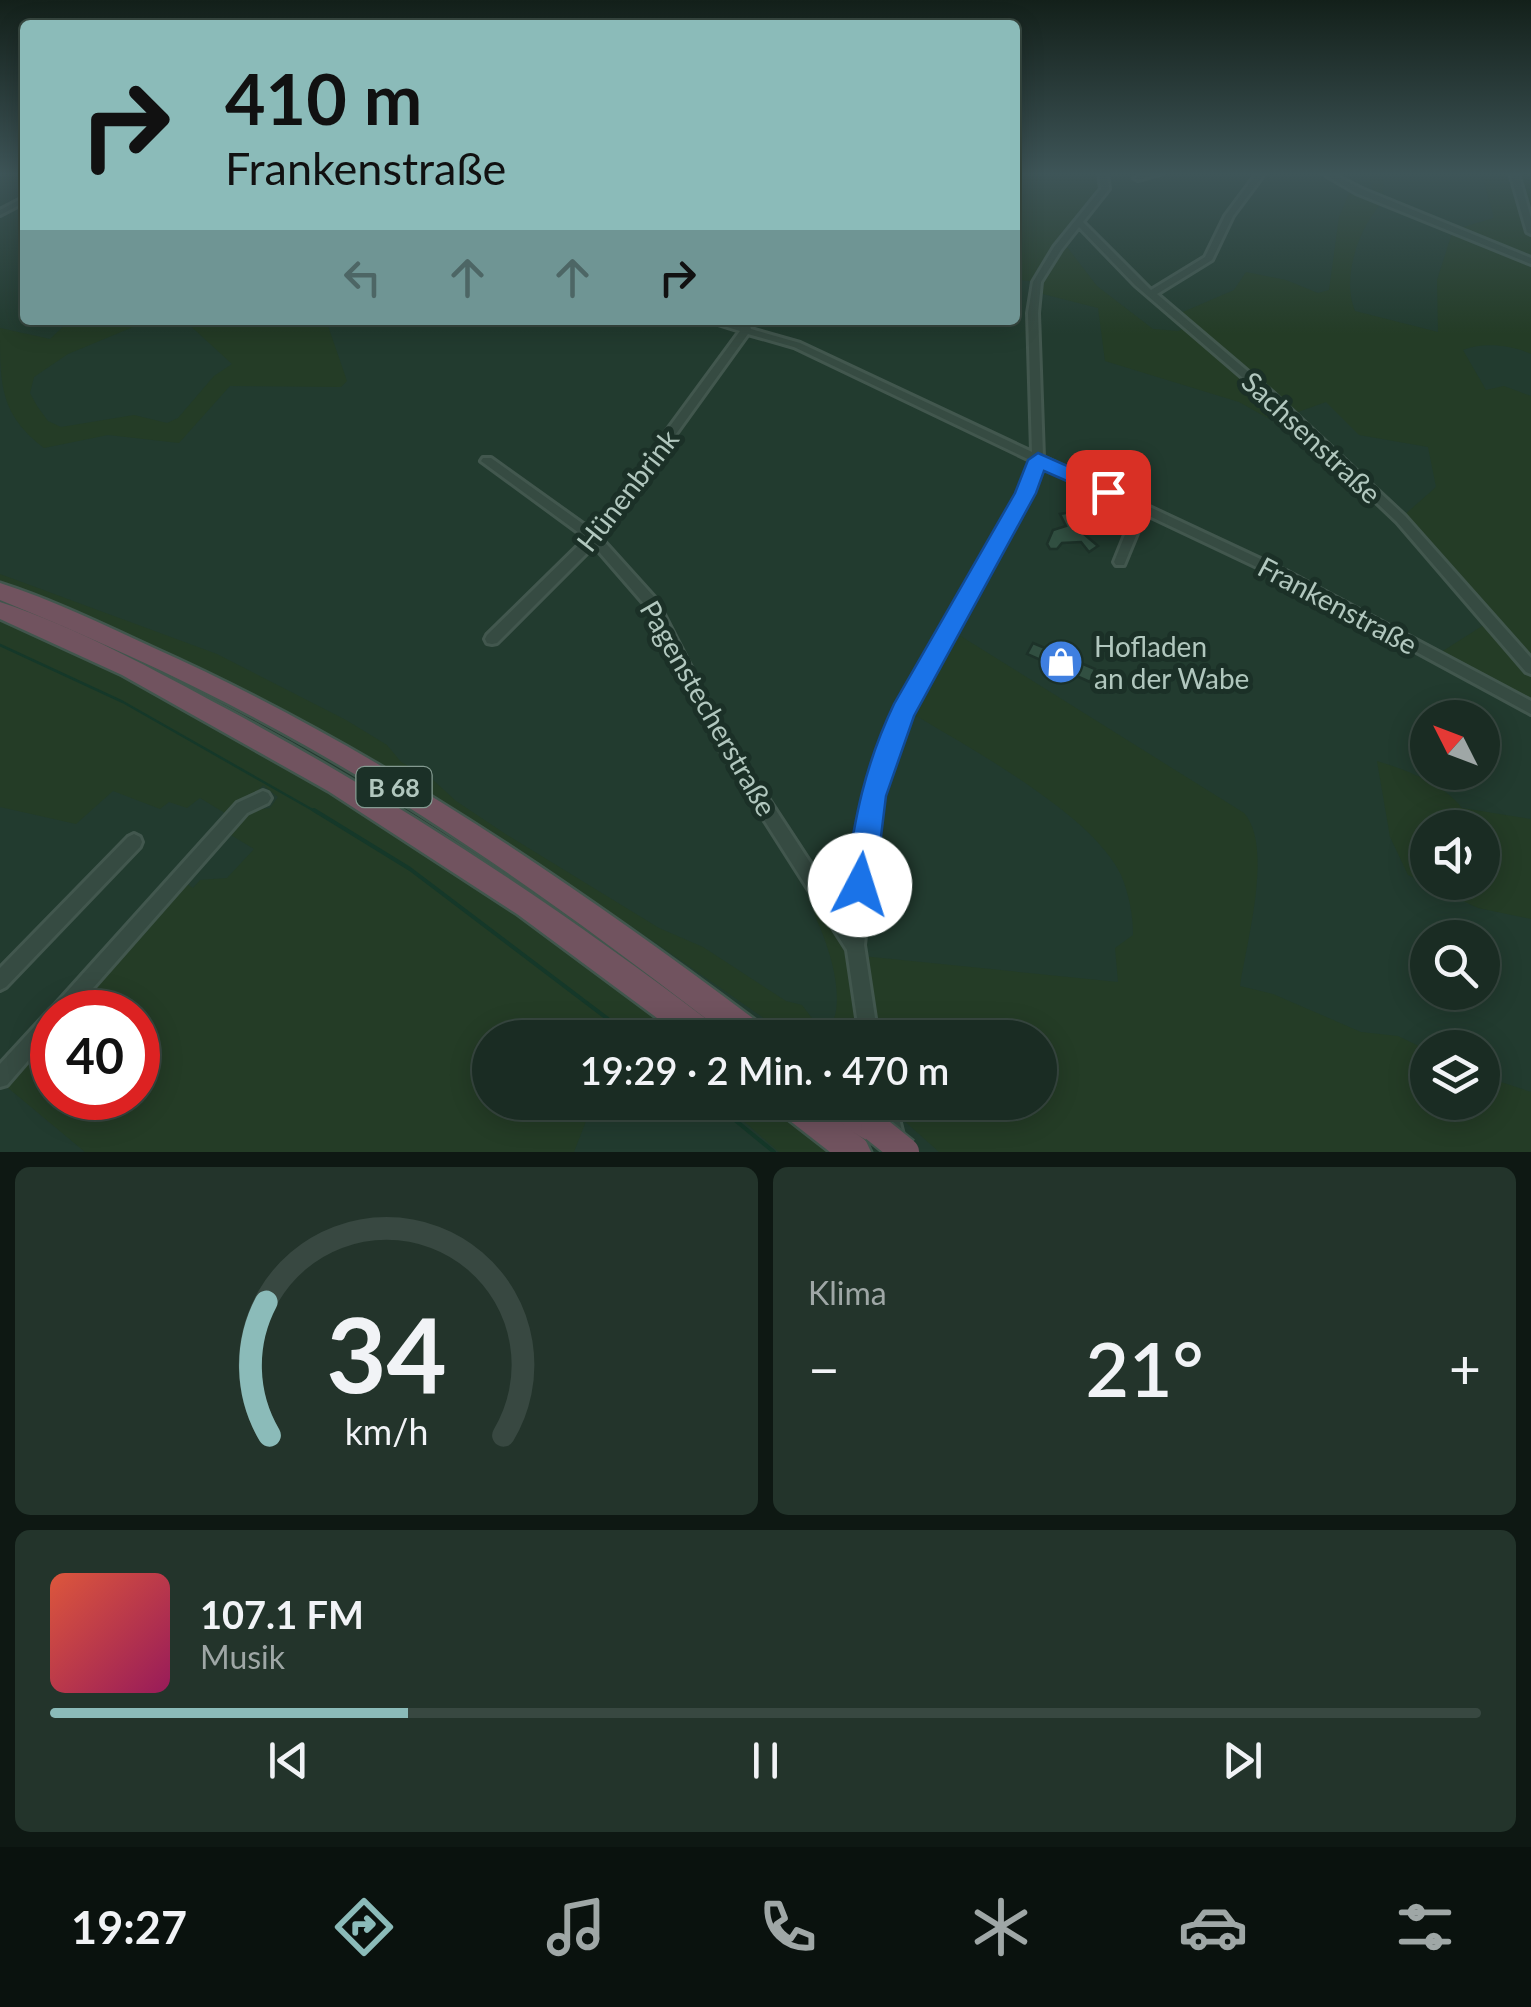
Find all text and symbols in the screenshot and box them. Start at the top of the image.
text: 410 m [225,56,422,140]
icon: right [60,60,190,190]
text: Frankenstraße [225,141,506,195]
icon: left [335,250,390,305]
icon: ahead [440,250,495,305]
icon: ahead [545,250,600,305]
icon: right [650,250,705,305]
street label: Sachsenstraße [1235,364,1389,510]
street label: Hünenbrink [569,422,686,558]
pin [1066,450,1151,535]
icon: arrive [1081,465,1136,520]
street label: Frankenstraße [1253,549,1423,661]
street label: Pagenstecherstraße [634,594,784,822]
place label: Hofladen an der Wabe [1094,629,1249,695]
shop icon: Hofladen an der Wabe [1038,639,1084,685]
north arrow [1410,700,1500,790]
map controls [1410,700,1500,1120]
road number: B 68 [356,767,432,807]
button: sound [1410,810,1500,900]
position arrow [808,833,912,937]
button: search [1410,920,1500,1010]
speed limit sign: 40 [30,990,160,1120]
button: layers [1410,1030,1500,1120]
text: 19:29 · 2 Min. · 470 m [580,1047,949,1093]
text: Klima [808,1273,887,1312]
text: 34 [326,1290,447,1415]
text: 21° [1085,1323,1204,1413]
text: − [808,1335,840,1401]
text: + [1449,1335,1481,1401]
text: km/h [345,1410,428,1453]
text: 107.1 FM [200,1591,364,1637]
text: Musik [200,1637,285,1676]
icon: previous [261,1733,316,1788]
icon: pause [738,1733,793,1788]
icon: next [1215,1733,1270,1788]
icon: directions [329,1892,399,1962]
icon: music [541,1892,611,1962]
icon: phone [753,1892,823,1962]
icon: climate [966,1892,1036,1962]
icon: car [1178,1892,1248,1962]
icon: filters [1390,1892,1460,1962]
text: 19:27 [71,1900,187,1954]

